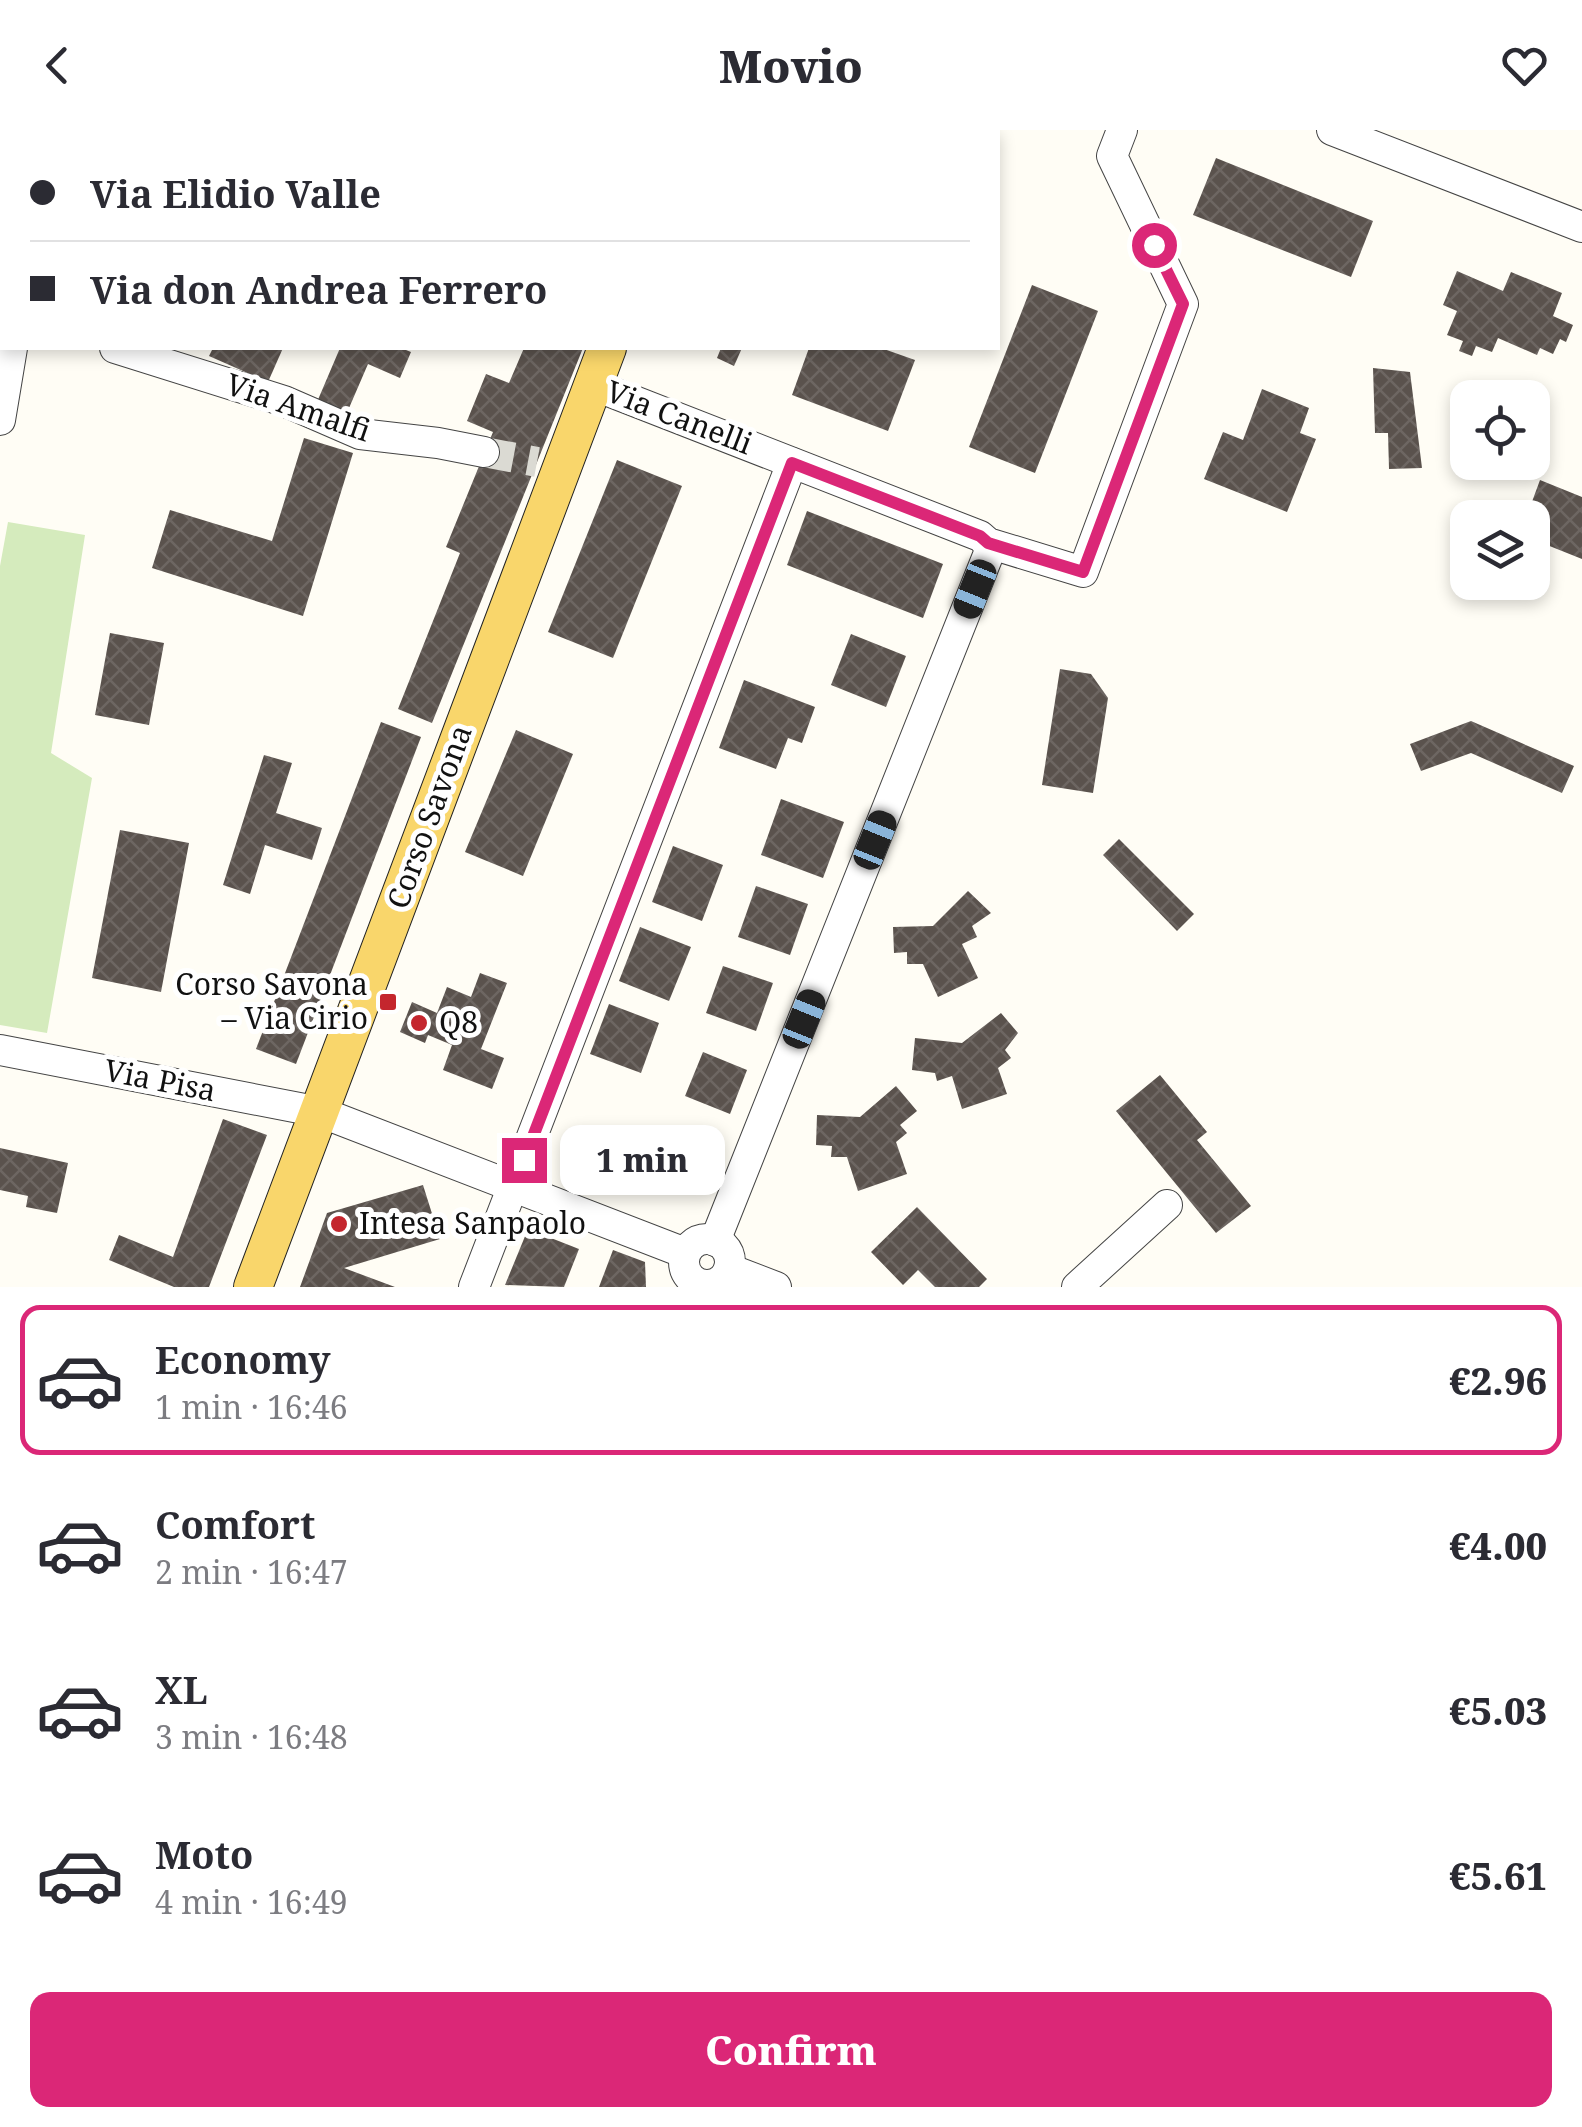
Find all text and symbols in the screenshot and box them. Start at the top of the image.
text: Movio [719,35,863,96]
icon: back [30,38,85,93]
icon: heart [1497,38,1552,93]
text: Via Elidio Valle [90,167,381,219]
route start [1132,223,1177,268]
text: Via don Andrea Ferrero [90,263,547,315]
street label: Via Amalfi [221,363,376,450]
street label: Via Canelli [601,370,759,463]
map controls [1450,380,1550,600]
button: locate [1450,380,1550,480]
button: layers [1450,500,1550,600]
car [950,556,1000,622]
street label: Corso Savona [376,719,481,914]
car [850,807,900,873]
place label: Corso Savona – Via Cirio [175,963,368,1038]
car [779,986,829,1052]
marker: Corso Savona – Via Cirio [377,991,399,1013]
place label: Q8 [439,1001,478,1042]
marker: Q8 [408,1012,430,1034]
street label: Via Pisa [101,1049,220,1110]
callout: 1 min [559,1125,724,1195]
route end [502,1138,547,1183]
text: 1 min [597,1138,688,1181]
place label: Intesa Sanpaolo [359,1202,586,1243]
marker: Intesa Sanpaolo [328,1213,350,1235]
text: Economy [155,1333,331,1385]
icon: car [35,1335,125,1425]
text: €2.96 [1449,1354,1547,1406]
text: 1 min · 16:46 [155,1385,348,1428]
text: Comfort [155,1498,315,1550]
icon: car [35,1500,125,1590]
text: €4.00 [1449,1519,1547,1571]
text: 2 min · 16:47 [155,1550,348,1593]
text: XL [155,1663,208,1715]
icon: car [35,1665,125,1755]
text: €5.03 [1449,1684,1547,1736]
text: 3 min · 16:48 [155,1715,348,1758]
text: Moto [155,1828,253,1880]
icon: car [35,1830,125,1920]
text: €5.61 [1449,1849,1547,1901]
text: 4 min · 16:49 [155,1880,348,1923]
button: Confirm [30,1992,1552,2107]

